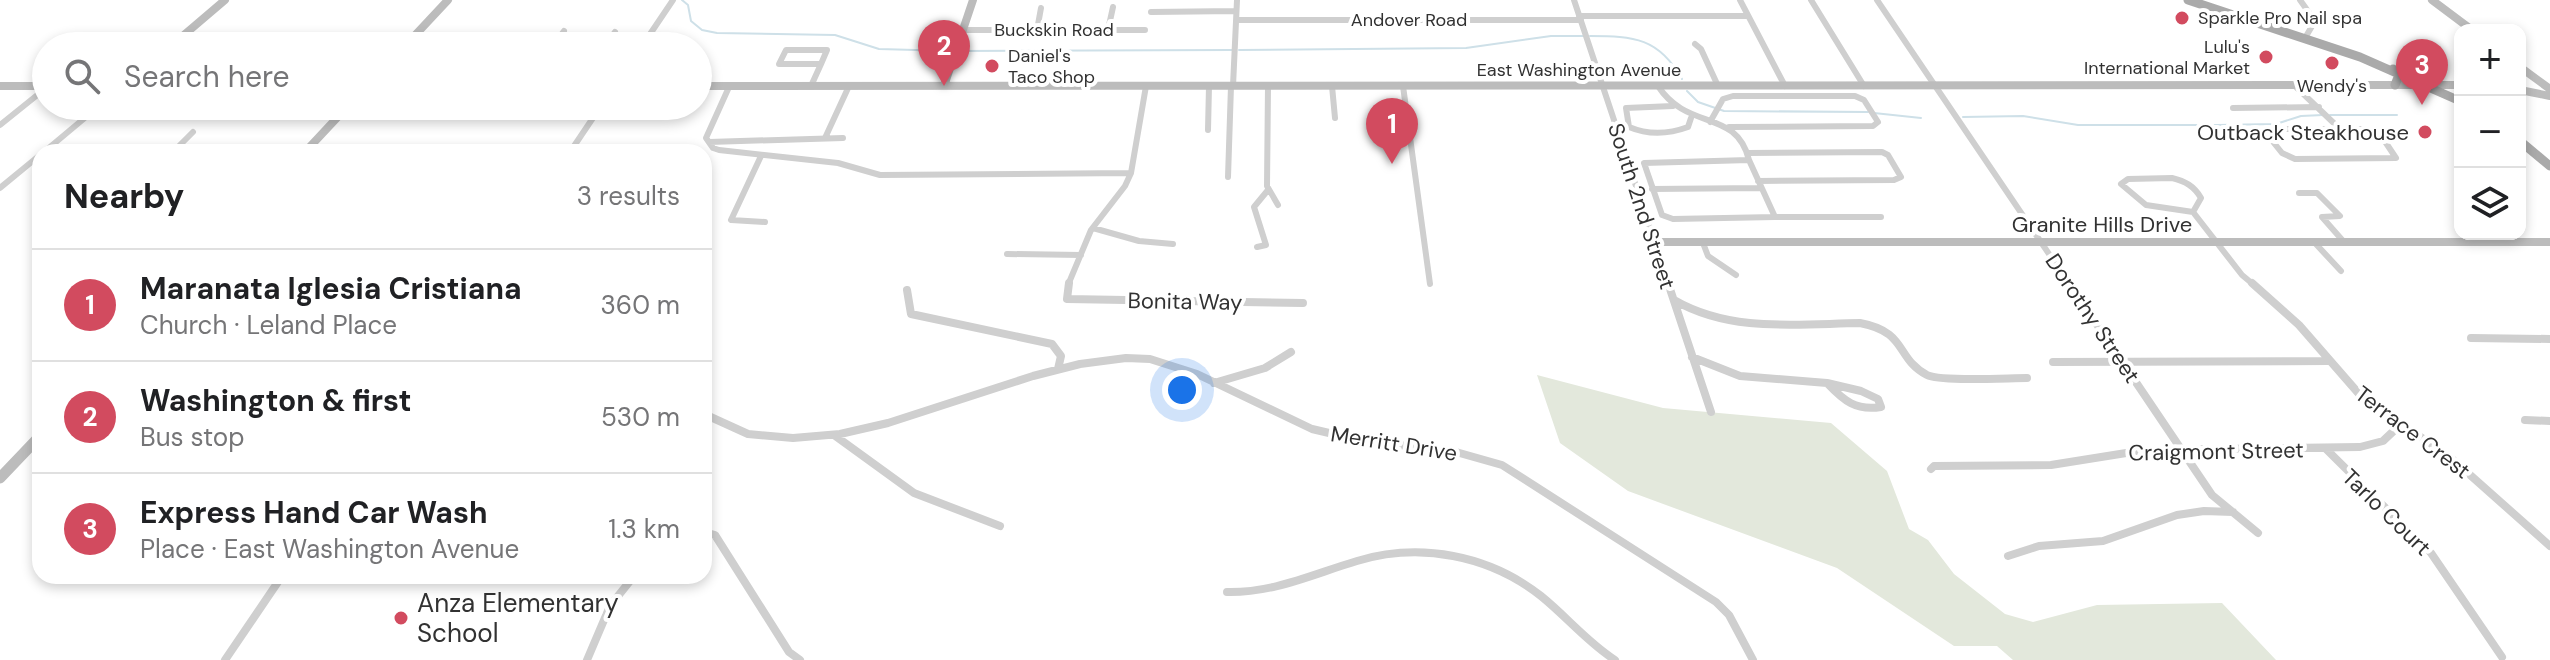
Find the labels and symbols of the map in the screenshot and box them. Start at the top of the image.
place label: Sparkle Pro Nail spa [2198,6,2362,30]
street label: Andover Road [1351,8,1467,32]
marker: Sparkle Pro Nail spa [2173,9,2191,27]
street label: Buckskin Road [994,18,1114,42]
pin: 2 [918,20,970,86]
place label: Lulu's International Market [2084,35,2250,80]
pin: 3 [2396,39,2448,105]
place label: Daniel's Taco Shop [1008,44,1095,89]
marker: Lulu's International Market [2257,48,2275,66]
marker: Wendy's [2323,54,2341,72]
marker: Daniel's Taco Shop [983,57,1001,75]
street label: East Washington Avenue [1477,58,1681,82]
place label: Wendy's [2297,74,2367,98]
pin: 1 [1366,98,1418,164]
place label: Outback Steakhouse [2197,118,2409,147]
street label: South 2nd Street [1601,119,1682,293]
marker: Outback Steakhouse [2416,123,2434,141]
street label: Granite Hills Drive [2012,210,2192,239]
street label: Dorothy Street [2039,248,2147,389]
street label: Bonita Way [1127,286,1243,317]
your location [1162,370,1202,410]
street label: Terrace Crest [2349,380,2476,485]
street label: Merritt Drive [1329,419,1459,468]
street label: Craigmont Street [2128,435,2304,468]
street label: Tarlo Court [2336,463,2437,562]
place label: Anza Elementary School [417,586,619,650]
marker: Anza Elementary School [392,609,410,627]

